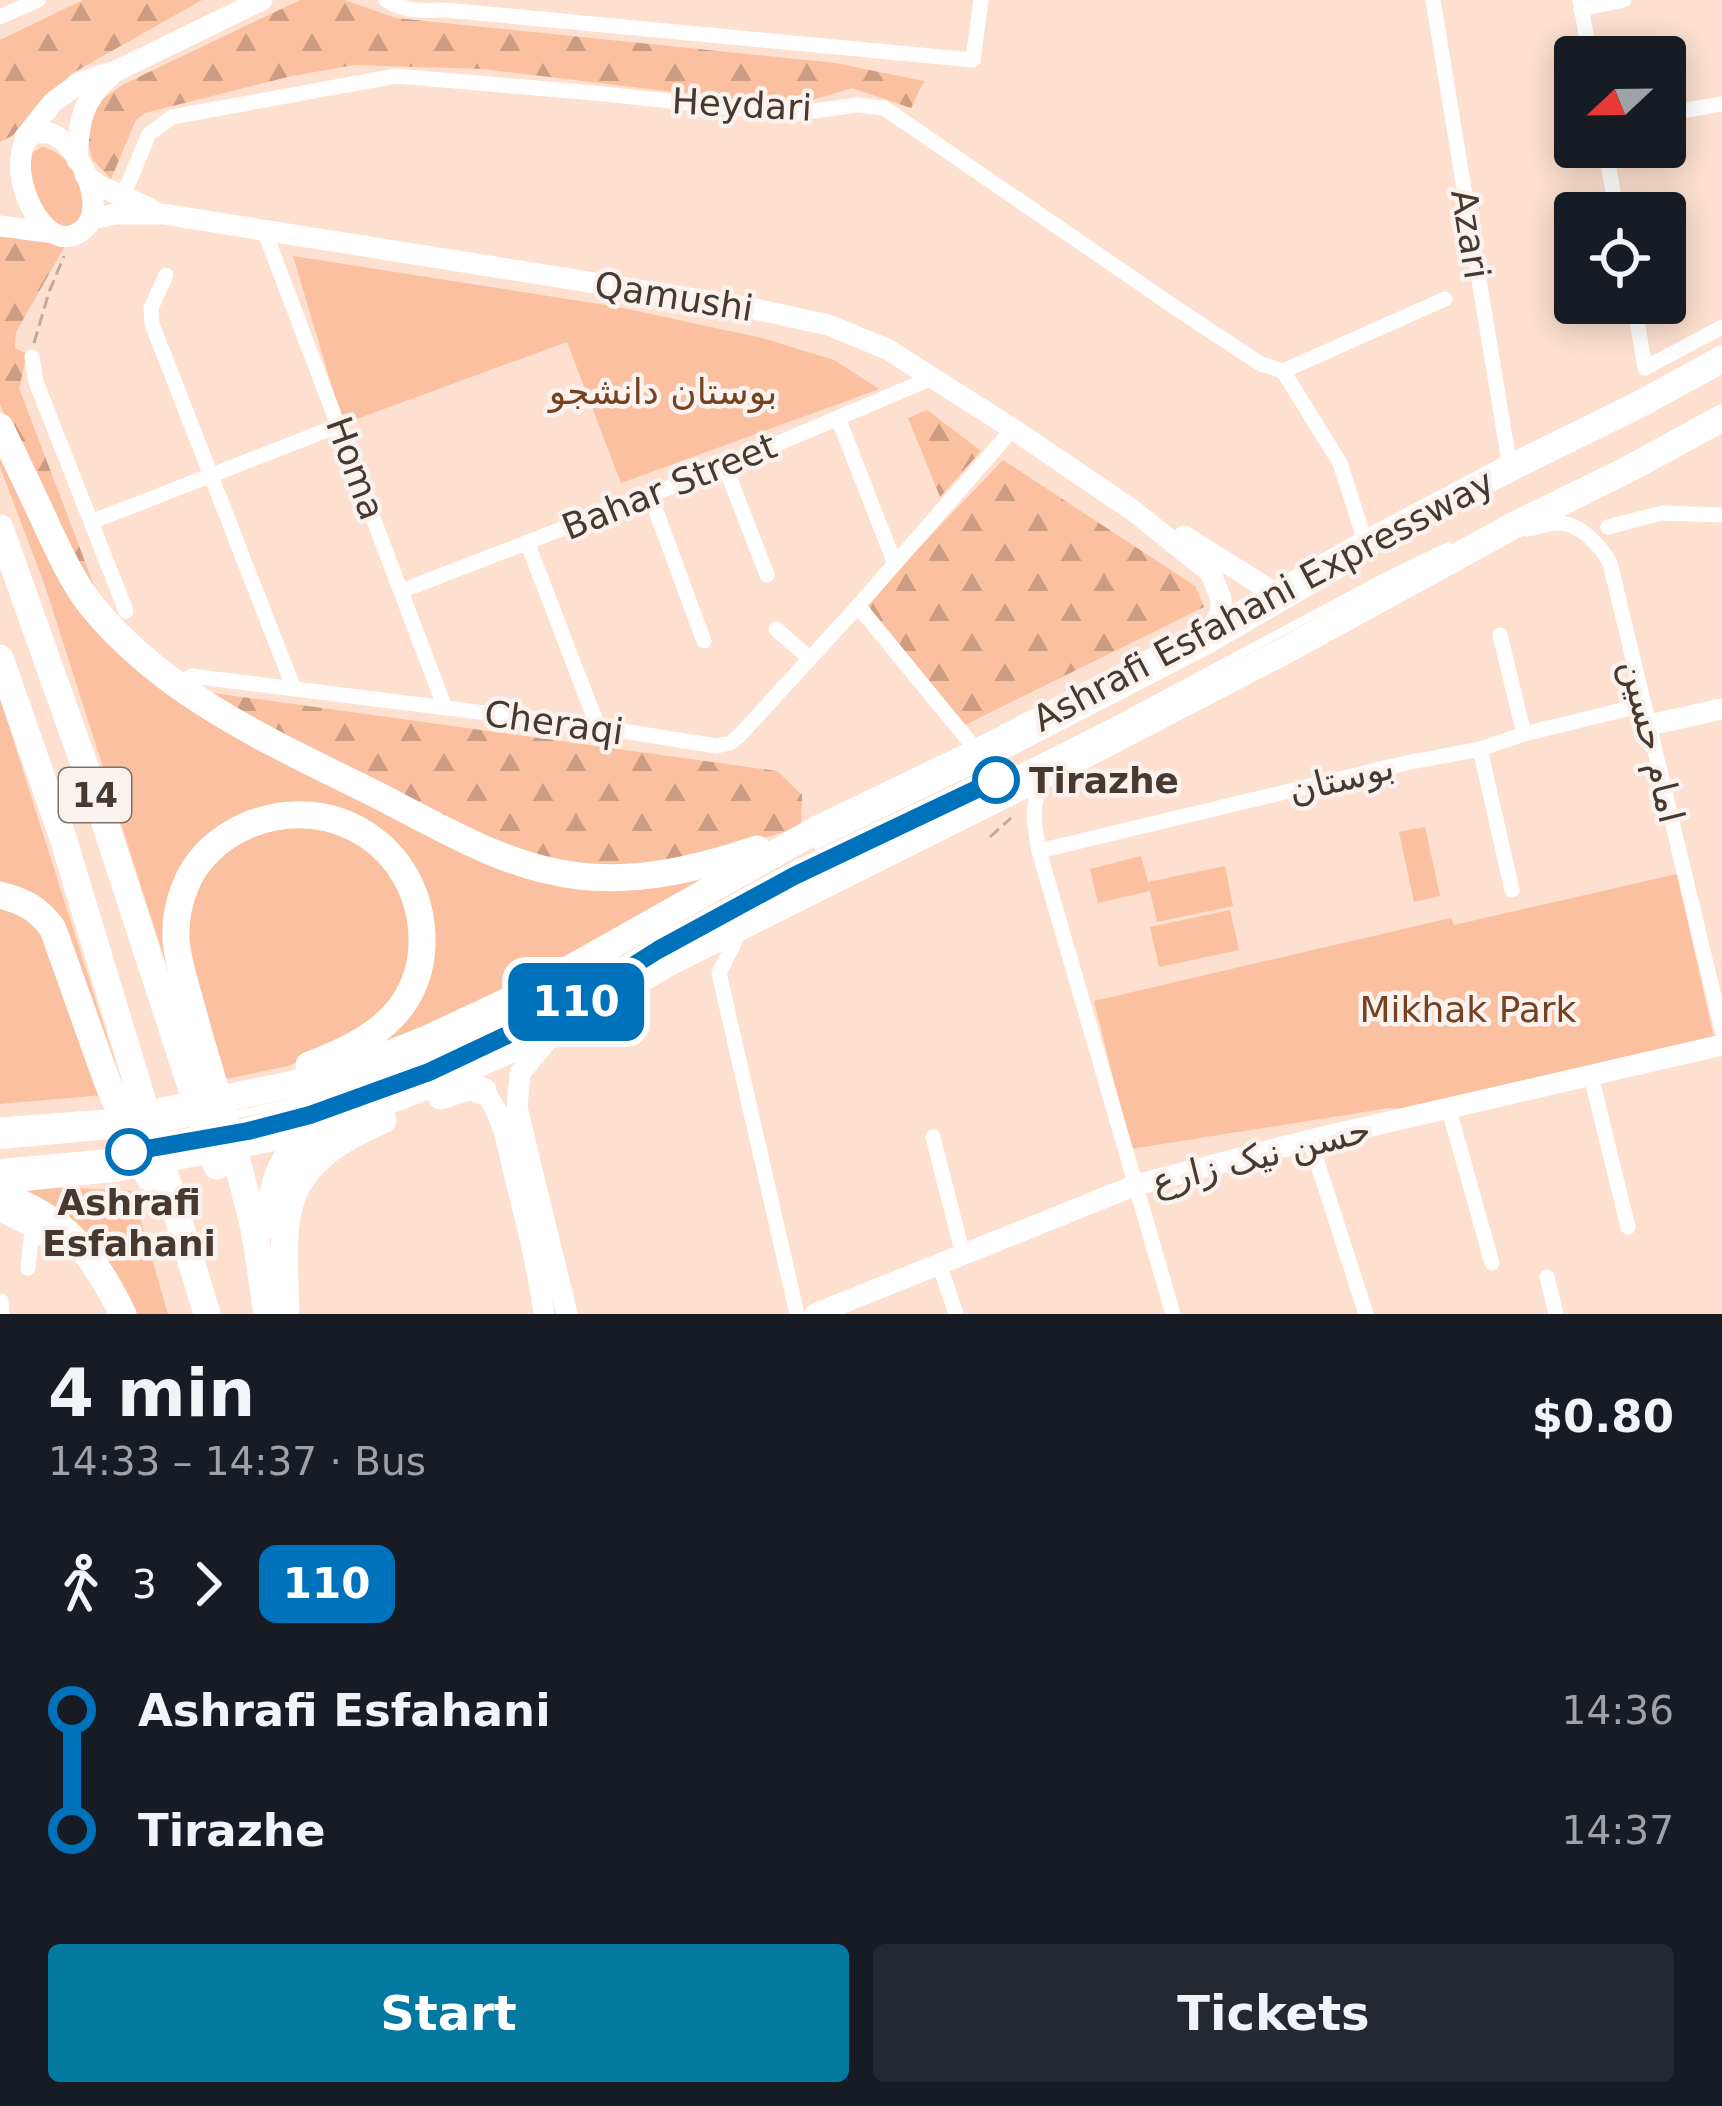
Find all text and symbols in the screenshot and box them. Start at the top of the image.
north arrow [1554,36,1686,168]
map controls [1554,36,1686,324]
street label: Heydari [671,80,813,129]
street label: Azari [1443,186,1498,282]
button: locate [1554,192,1686,324]
street label: Qamushi [592,264,756,329]
park label: بوستان دانشجو [547,371,777,413]
street label: Homa [318,411,393,525]
street label: Bahar Street [556,425,782,548]
street label: Ashrafi Esfahani Expressway [1026,461,1501,740]
street label: امام حسین [1611,655,1693,827]
street label: Cheraqi [482,692,626,753]
street label: بوستان [1284,746,1398,812]
marker: Tirazhe [974,758,1018,802]
place label: Tirazhe [1029,760,1179,801]
road number: 14 [59,768,131,822]
line badge: 110 [507,963,645,1041]
text: 110 [532,977,620,1026]
park label: Mikhak Park [1360,989,1577,1030]
street label: حسن نیک زارع [1147,1108,1375,1203]
marker: Ashrafi Esfahani [107,1130,151,1174]
place label: Ashrafi Esfahani [42,1182,216,1264]
text: 4 min [48,1355,255,1432]
text: $0.80 [1532,1390,1674,1443]
text: 14:33 – 14:37 · Bus [48,1439,426,1484]
icon: walk [48,1551,114,1617]
icon: forward [175,1551,241,1617]
text: 110 [283,1559,371,1608]
text: 3 [132,1562,157,1607]
text: Ashrafi Esfahani [138,1684,551,1737]
text: 14:36 [1562,1688,1674,1733]
text: Tirazhe [138,1804,325,1857]
text: 14:37 [1562,1808,1674,1853]
button: Start [48,1944,849,2082]
button: Tickets [873,1944,1674,2082]

